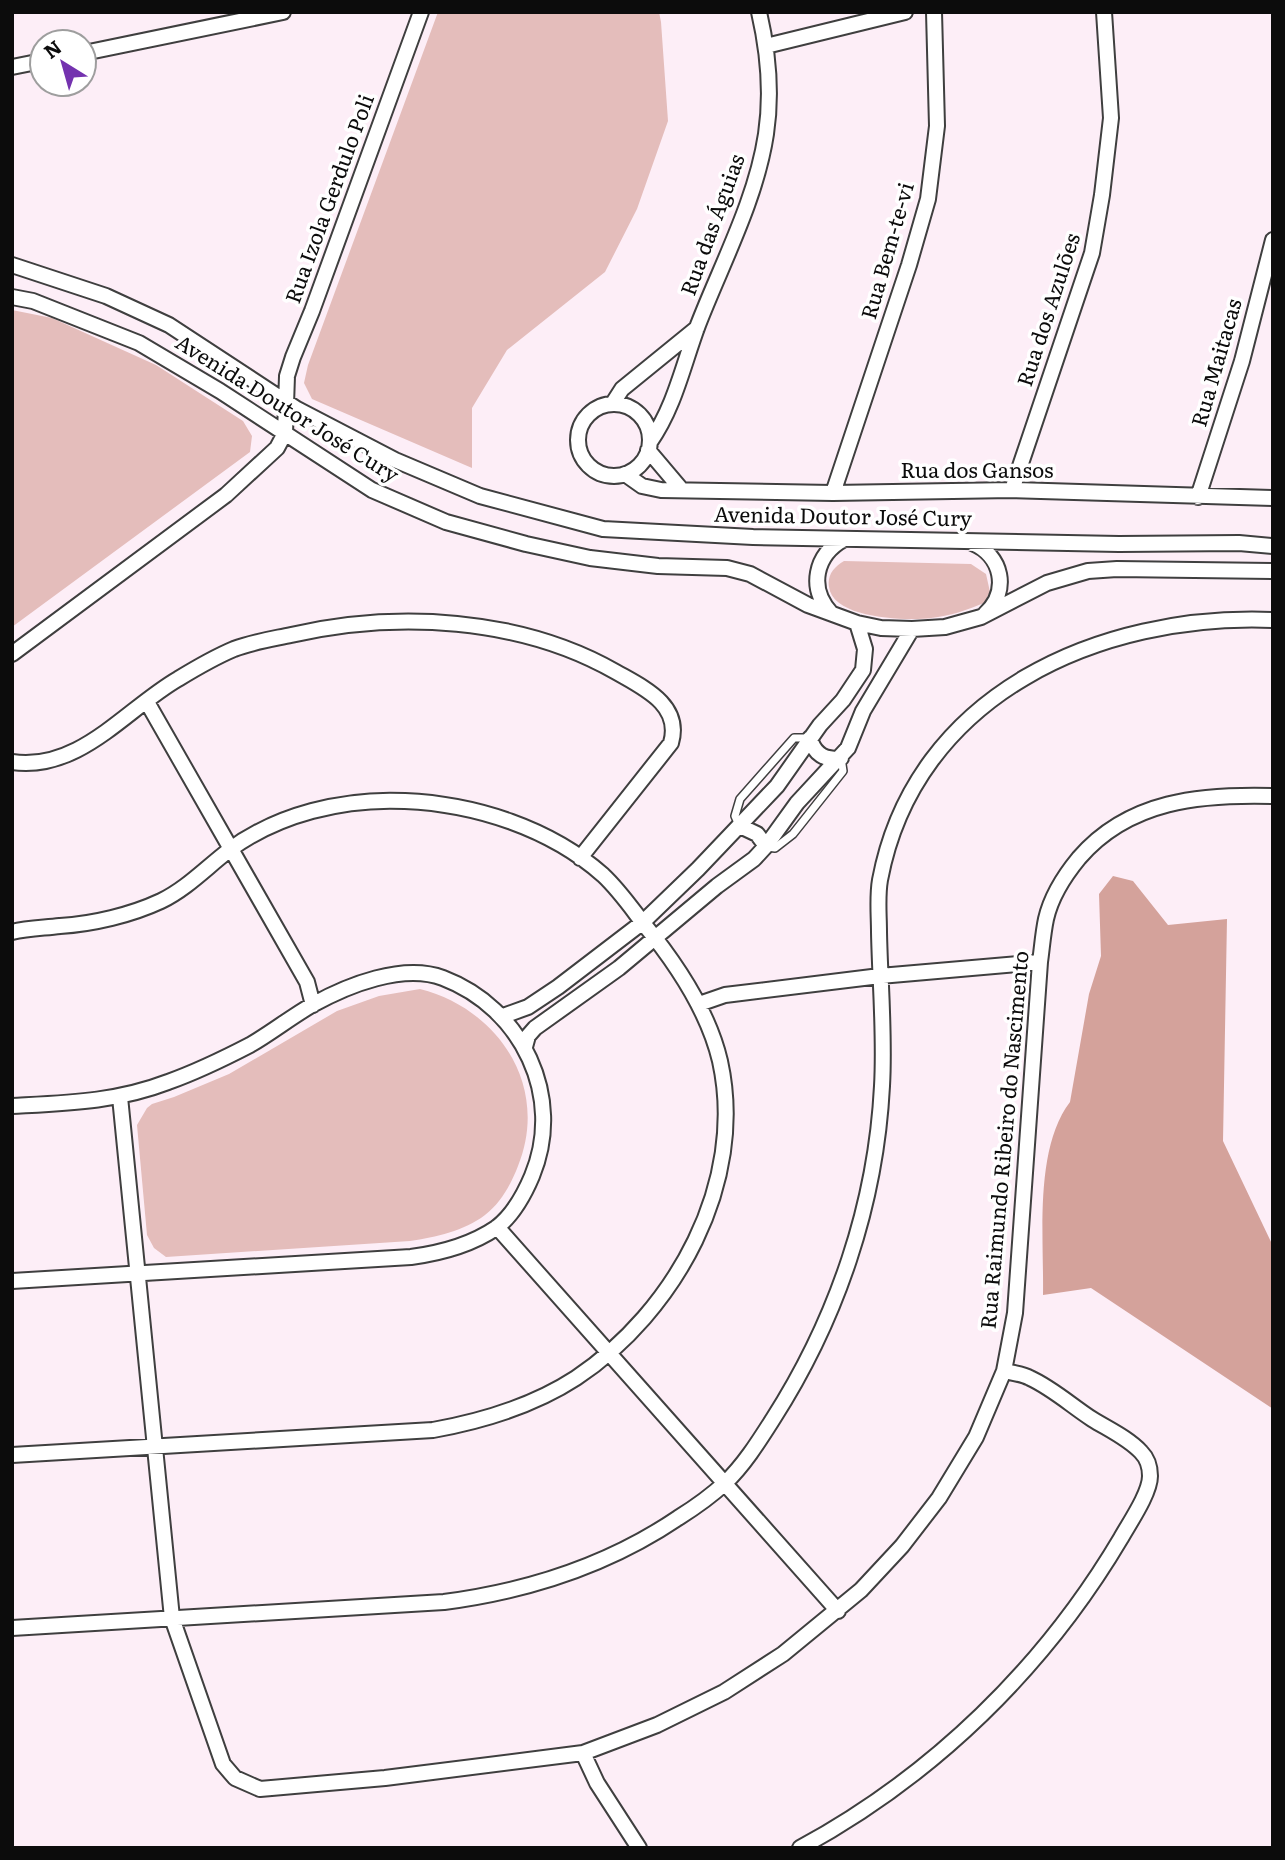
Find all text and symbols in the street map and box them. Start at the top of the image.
north arrow [28,28,98,98]
text: N [37,33,67,65]
street label: Rua Izola Gerdulo Poli [275,89,380,307]
street label: Rua das Águias [671,149,751,299]
street label: Rua Bem-te-vi [851,178,920,322]
street label: Rua dos Azulões [1007,229,1086,390]
street label: Rua Maitacas [1182,295,1248,430]
street label: Avenida Doutor José Cury [171,325,407,489]
street label: Rua dos Gansos [901,453,1053,484]
street label: Avenida Doutor José Cury [714,497,973,532]
street label: Rua Raimundo Ribeiro do Nascimento [971,949,1034,1330]

